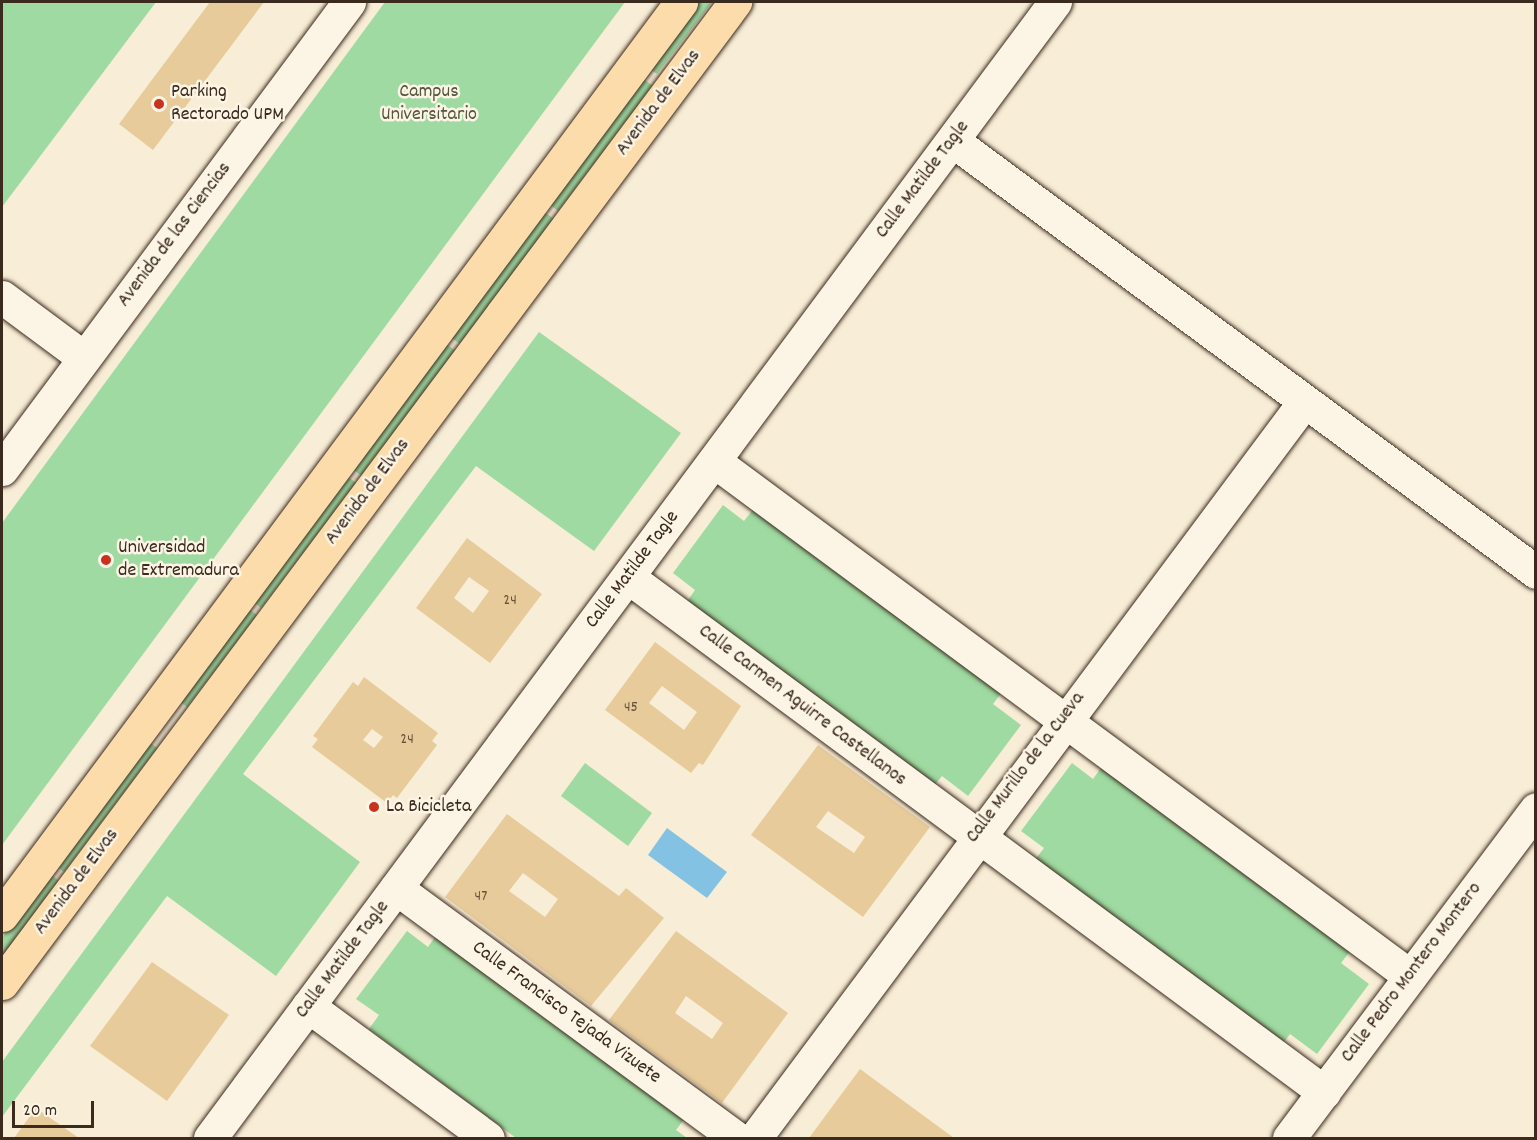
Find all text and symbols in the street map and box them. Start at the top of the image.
street label: Avenida de Elvas [611,45,707,161]
place label: Parking Rectorado UPM [171,80,284,127]
park label: Campus Universitario [381,80,477,127]
marker: Parking Rectorado UPM [152,97,166,111]
street label: Calle Matilde Tagle [871,116,975,244]
street label: Avenida de las Ciencias [113,158,237,312]
street label: Avenida de Elvas [320,434,416,550]
street label: Calle Matilde Tagle [581,506,685,634]
place label: Universidad de Extremadura [118,536,239,583]
marker: Universidad de Extremadura [99,553,113,567]
house number: 24 [503,591,517,611]
street label: Calle Carmen Aguirre Castellanos [693,620,911,792]
street label: Calle Murillo de la Cueva [961,688,1091,848]
house number: 45 [624,698,638,718]
house number: 24 [400,730,414,750]
place label: La Bicicleta [386,795,471,819]
marker: La Bicicleta [367,800,381,814]
street label: Avenida de Elvas [29,824,125,940]
street label: Calle Pedro Montero Montero [1336,878,1488,1068]
house number: 47 [475,887,487,907]
street label: Calle Matilde Tagle [291,896,395,1024]
street label: Calle Francisco Tejada Vizuete [467,936,665,1090]
scale bar [15,1089,98,1127]
text: 20 m [23,1099,57,1124]

